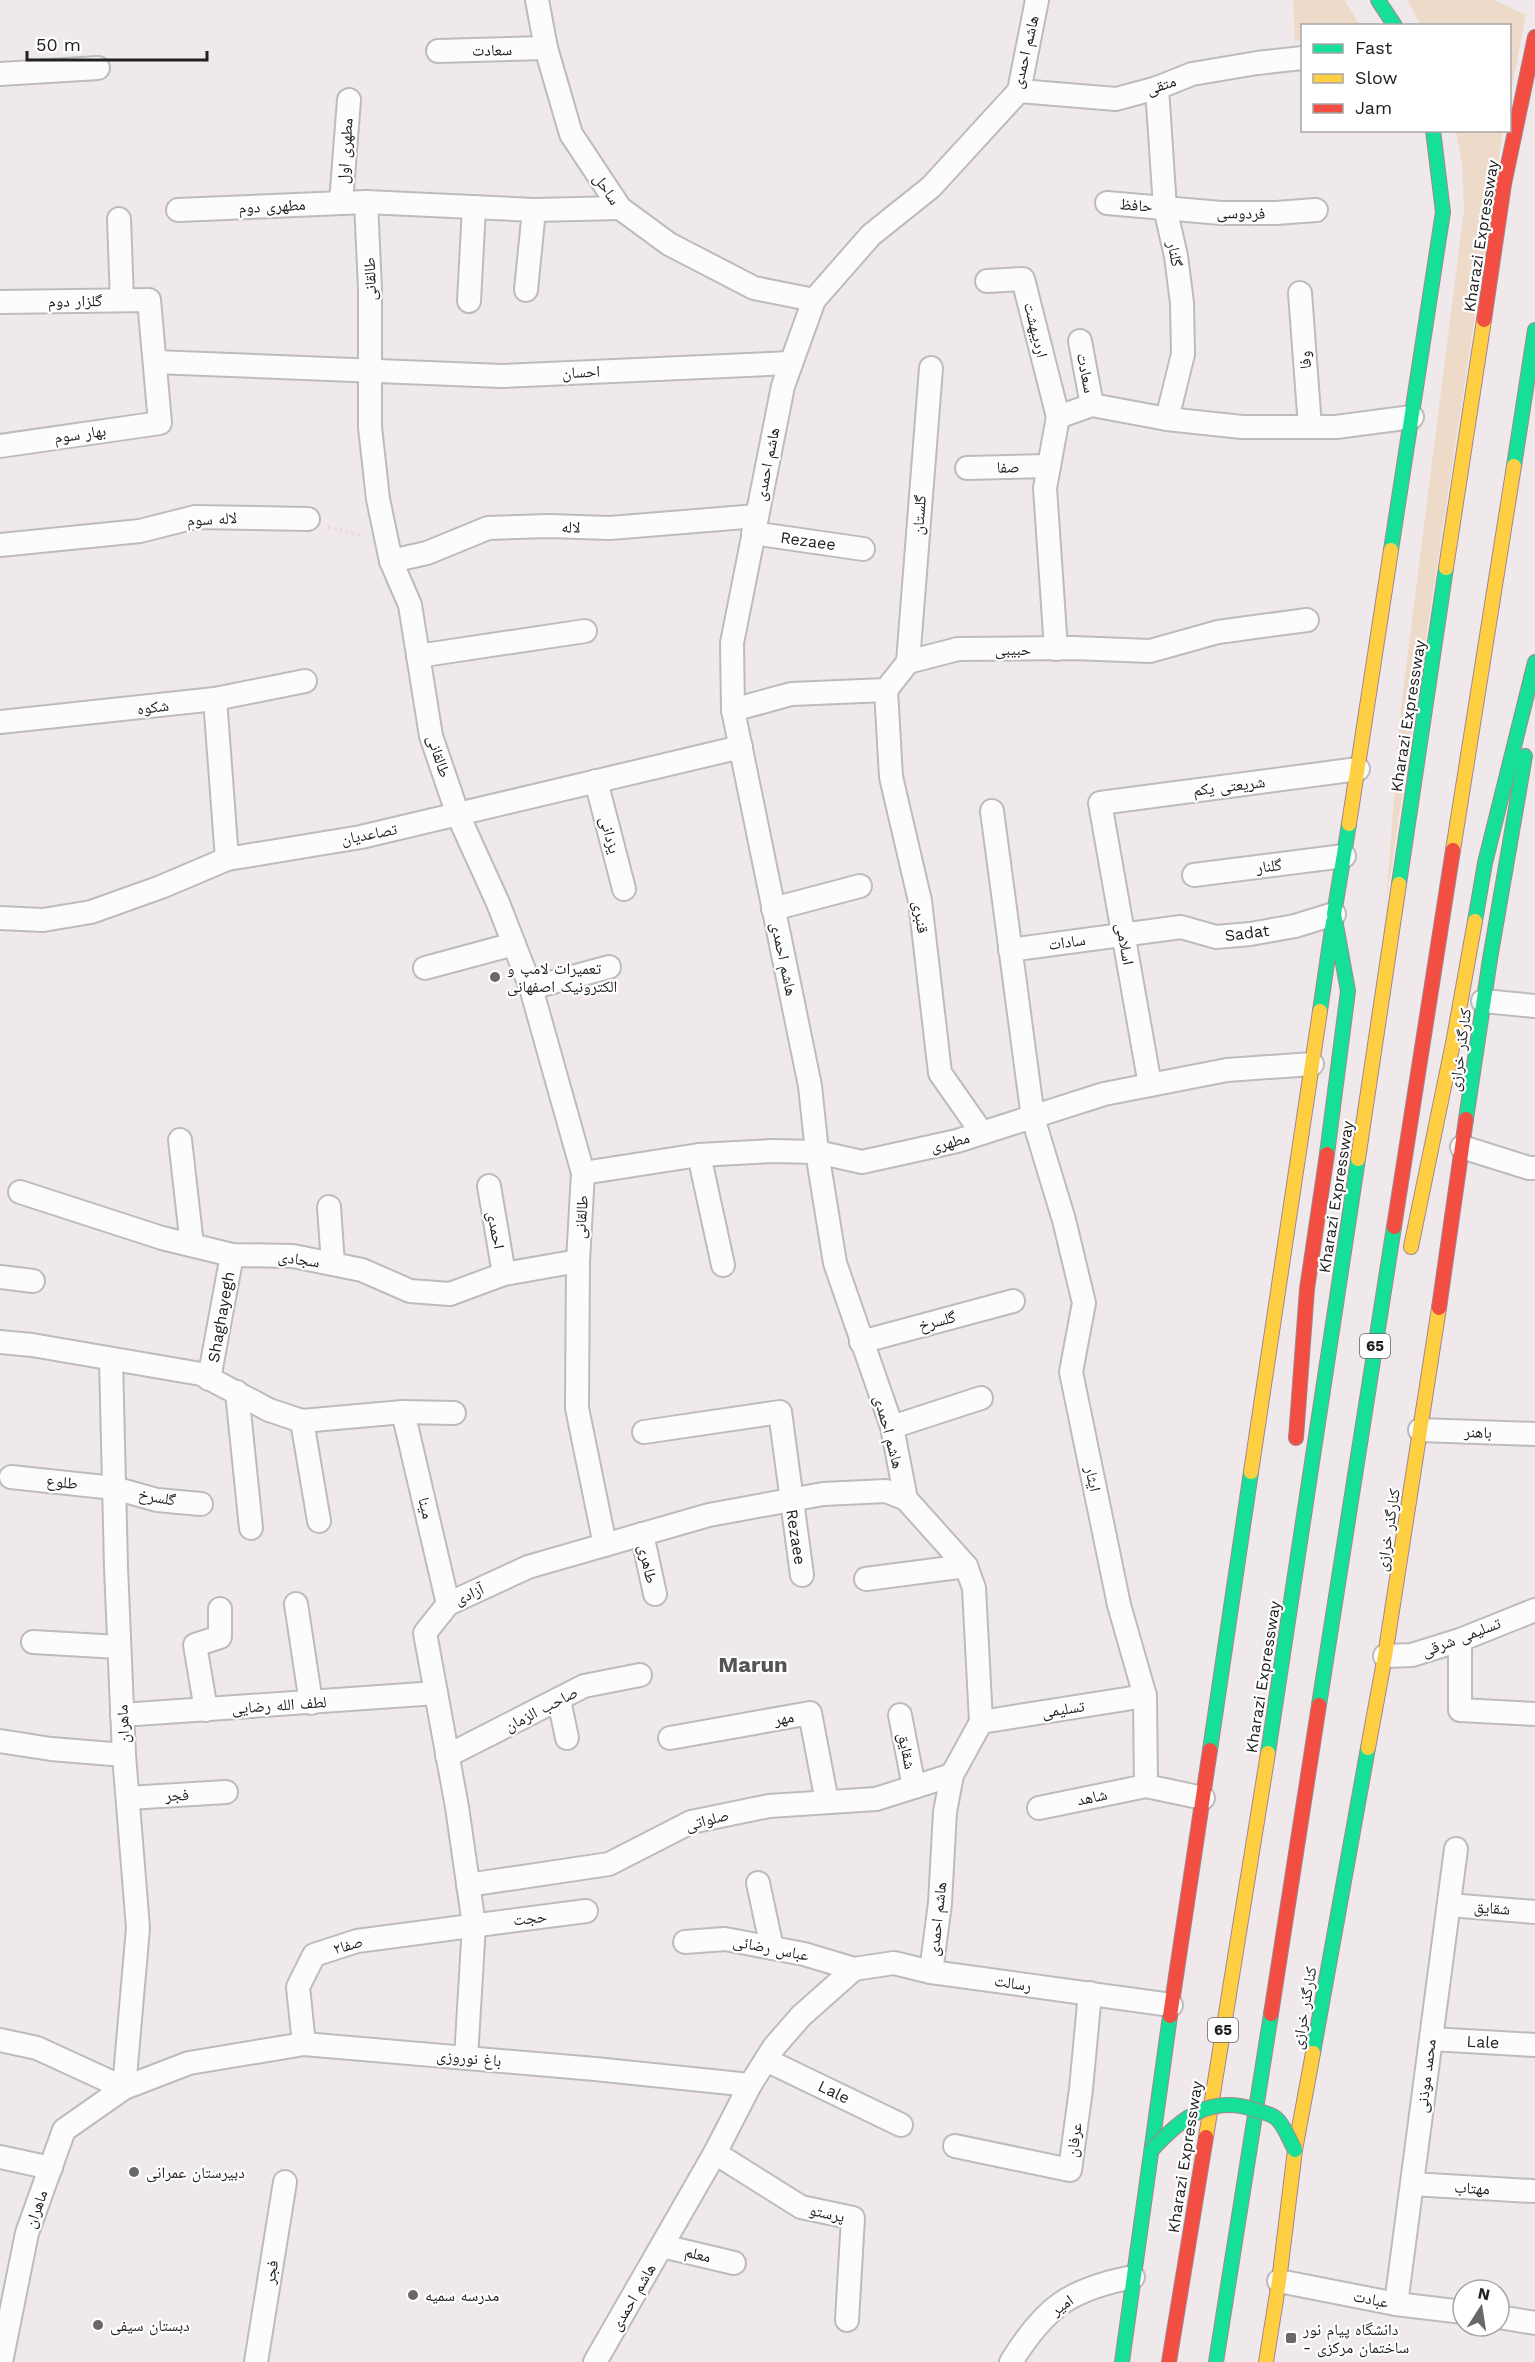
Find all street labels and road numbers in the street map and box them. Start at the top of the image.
street label: هاشم احمدی [1007,13,1044,91]
street label: سعادت [472,40,512,60]
street label: متقی [1144,71,1179,100]
street label: مطهری اول [333,117,358,185]
street label: Kharazi Expressway [1460,158,1503,313]
street label: ساحل [589,170,624,209]
street label: حافظ [1119,194,1153,216]
street label: مطهری دوم [238,195,306,218]
street label: فردوسی [1216,203,1266,224]
street label: گلنار [1163,239,1187,269]
street label: طالقانی [360,257,381,301]
street label: گلزار دوم [48,291,103,312]
street label: اردیبهشت [1020,300,1052,360]
street label: وفا [1295,350,1315,370]
street label: سعادت [1073,351,1099,395]
street label: احسان [562,362,601,383]
street label: بهار سوم [53,421,107,448]
street label: هاشم احمدی [751,426,784,503]
street label: صفا [996,457,1020,477]
street label: گلستان [908,494,931,536]
street label: لاله سوم [186,508,238,531]
street label: لاله [561,517,581,537]
street label: Rezaee [779,528,837,554]
street label: Kharazi Expressway [1387,638,1430,793]
street label: حبیبی [995,640,1031,660]
street label: شکوه [136,696,170,718]
street label: طالقانی [422,732,455,780]
street label: شریعتی یکم [1192,772,1266,801]
street label: یزدانی [595,814,624,856]
street label: تصاعدیان [339,819,399,850]
street label: گلنار [1254,855,1283,877]
street label: قنبری [908,900,933,935]
street label: هاشم احمدی [766,920,801,998]
street label: اسلامی [1111,921,1138,967]
street label: Sadat [1224,921,1271,945]
street label: سادات [1047,930,1087,954]
street label: کنارگذر خرازی [1445,1007,1476,1093]
street label: Kharazi Expressway [1315,1119,1358,1274]
street label: مطهری [928,1128,972,1157]
street label: طالقانی [570,1195,593,1239]
street label: احمدی [482,1210,509,1251]
street label: سجادی [277,1247,321,1272]
street label: Shaghayegh [204,1270,238,1364]
street label: گلسرخ [916,1307,958,1336]
road number: 65 [1360,1334,1390,1358]
street label: هاشم احمدی [869,1393,908,1471]
street label: باهنر [1463,1422,1492,1442]
street label: ایثار [1081,1464,1105,1493]
street label: طلوع [45,1471,79,1494]
street label: گلسرخ [137,1484,178,1511]
street label: کنارگذر خرازی [1372,1487,1405,1573]
street label: مینا [414,1495,438,1521]
street label: Rezaee [782,1508,810,1566]
street label: طاهری [634,1543,661,1585]
street label: آزادی [451,1579,488,1610]
street label: Kharazi Expressway [1242,1599,1285,1754]
street label: تسلیمی شرقی [1419,1613,1504,1662]
street label: صاحب الزمان [501,1682,581,1736]
street label: لطف الله رضایی [231,1692,327,1719]
street label: تسلیمی [1040,1696,1086,1723]
street label: ماهران [112,1704,135,1744]
street label: مهر [772,1707,795,1729]
street label: شقایق [893,1731,920,1771]
street label: فجر [164,1785,189,1805]
street label: شاهد [1075,1785,1109,1809]
street label: صلواتی [683,1805,731,1836]
street label: هاشم احمدی [924,1881,951,1957]
street label: شقایق [1473,1897,1511,1920]
street label: حجت [512,1907,548,1929]
street label: عباس رضائی [731,1931,810,1966]
street label: صفا۲ [331,1932,365,1958]
street label: کنارگذر خرازی [1287,1965,1322,2051]
street label: رسالت [993,1971,1033,1995]
road number: 65 [1208,2018,1238,2042]
street label: Lale [1466,2032,1500,2052]
street label: محمد موذنی [1412,2038,1441,2114]
street label: باغ نوروزی [436,2046,502,2071]
street label: Lale [815,2076,853,2108]
street label: Kharazi Expressway [1164,2079,1207,2234]
street label: عرفان [1062,2121,1087,2159]
street label: مهتاب [1454,2178,1490,2198]
street label: ماهران [20,2187,53,2231]
street label: پرستو [808,2200,847,2226]
street label: معلم [683,2242,713,2267]
street label: فجر [260,2259,282,2286]
street label: هاشم احمدی [606,2260,661,2335]
street label: عبادت [1352,2286,1390,2312]
street label: امیر [1046,2291,1077,2320]

